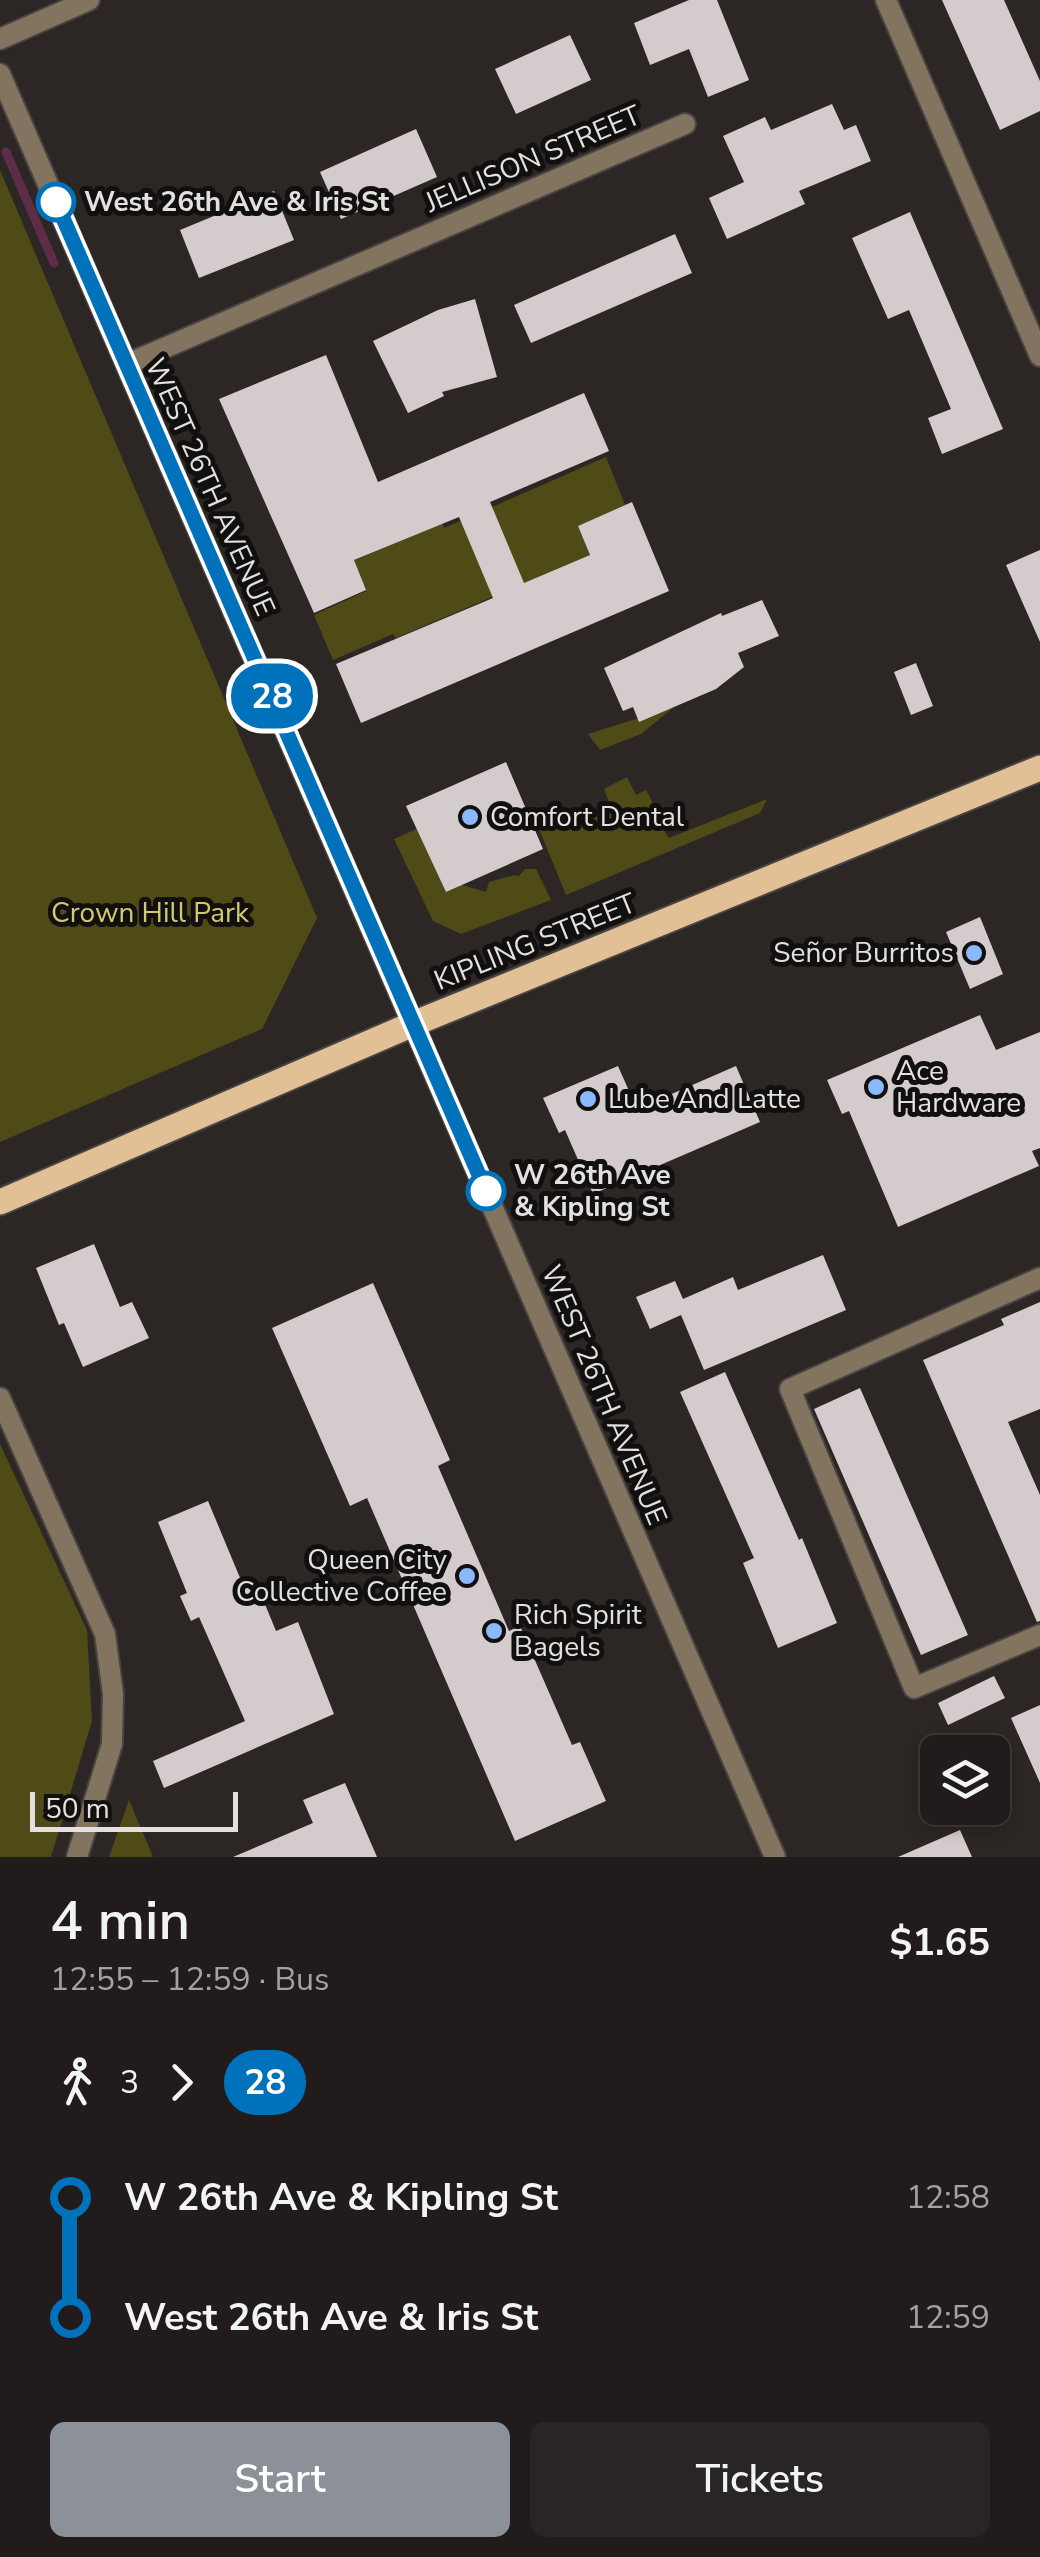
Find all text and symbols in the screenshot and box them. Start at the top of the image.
street label: JELLISON STREET [418,96,647,222]
marker: West 26th Ave & Iris St [37,183,75,221]
place label: West 26th Ave & Iris St [84,183,390,221]
street label: WEST 26TH AVENUE [136,352,284,622]
line badge: 28 [227,664,317,728]
text: 28 [251,673,293,720]
place label: Comfort Dental [490,798,685,836]
marker: Comfort Dental [459,806,481,828]
street label: KIPLING STREET [428,884,642,1000]
park label: Crown Hill Park [51,894,250,932]
place label: Señor Burritos [773,934,954,972]
marker: Señor Burritos [963,942,985,964]
place label: Ace Hardware [896,1052,1021,1122]
marker: Ace Hardware [865,1076,887,1098]
place label: Lube And Latte [608,1080,801,1118]
marker: Lube And Latte [577,1088,599,1110]
place label: W 26th Ave & Kipling St [514,1156,671,1226]
marker: W 26th Ave & Kipling St [467,1172,505,1210]
street label: WEST 26TH AVENUE [532,1259,676,1531]
place label: Queen City Collective Coffee [236,1541,448,1611]
marker: Queen City Collective Coffee [456,1565,478,1587]
place label: Rich Spirit Bagels [514,1596,642,1666]
marker: Rich Spirit Bagels [483,1620,505,1642]
map controls [920,1735,1010,1825]
button: layers [920,1735,1010,1825]
scale bar [30,1787,238,1832]
text: 50 m [45,1790,110,1828]
text: 4 min [50,1883,190,1958]
text: $1.65 [889,1917,990,1968]
text: 12:55 – 12:59 · Bus [50,1958,329,2001]
icon: walk [50,2055,105,2110]
icon: forward [154,2055,209,2110]
text: 28 [244,2059,286,2106]
text: 3 [120,2061,139,2104]
text: W 26th Ave & Kipling St [124,2172,558,2223]
text: 12:58 [906,2176,990,2219]
text: West 26th Ave & Iris St [124,2292,538,2343]
text: 12:59 [906,2296,990,2339]
button: Start [50,2422,510,2537]
button: Tickets [530,2422,990,2537]

